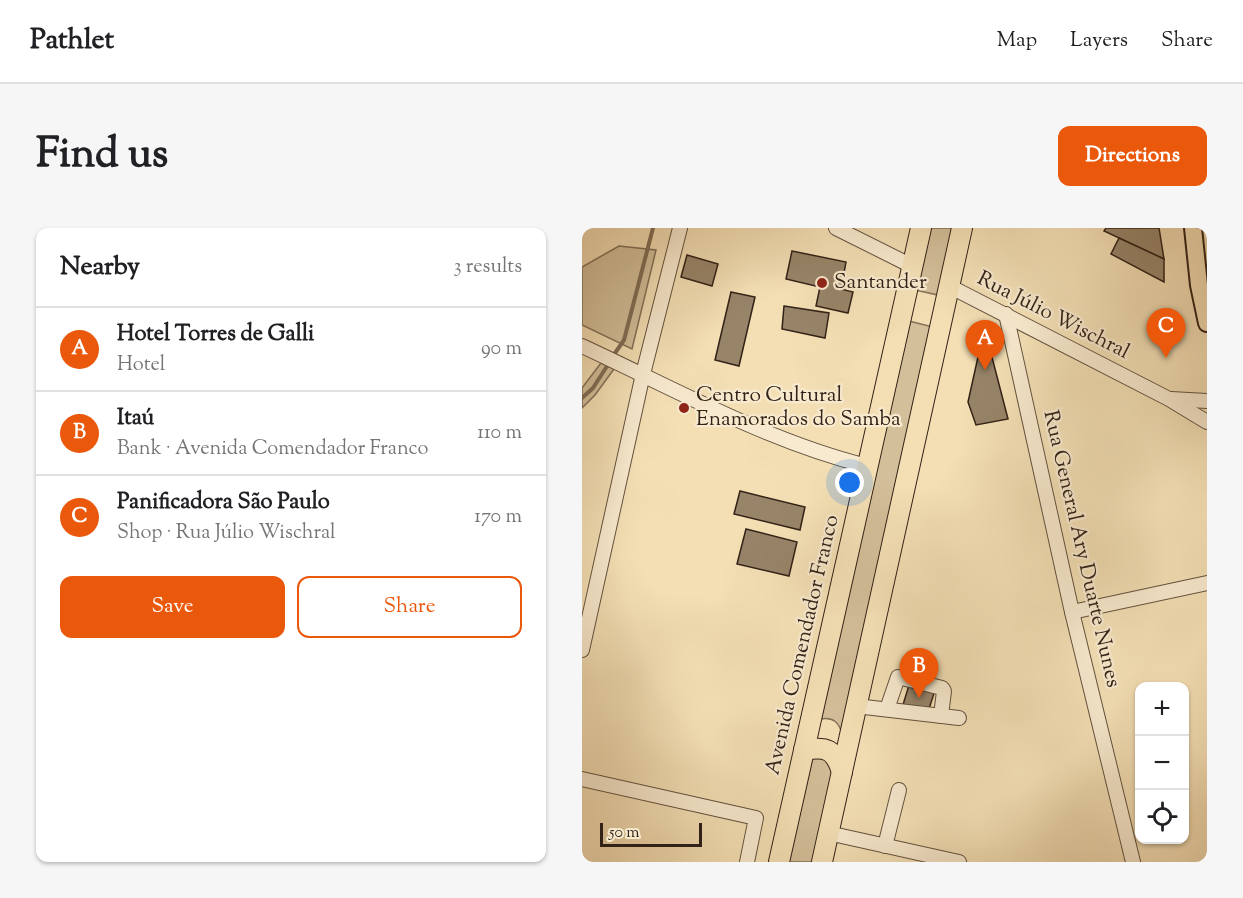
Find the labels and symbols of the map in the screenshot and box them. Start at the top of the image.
street label: Rua Júlio Wischral [971,265,1135,368]
place label: Santander [834,268,927,298]
marker: Santander [815,276,829,290]
pin: C [1146,308,1186,358]
pin: A [966,320,1004,370]
place label: Centro Cultural Enamorados do Samba [696,381,901,435]
marker: Centro Cultural Enamorados do Samba [677,401,691,415]
street label: Rua General Ary Duarte Nunes [1035,408,1127,690]
your location [835,468,864,497]
street label: Avenida Comendador Franco [758,512,848,778]
pin: B [900,648,938,698]
scale bar [600,820,702,848]

